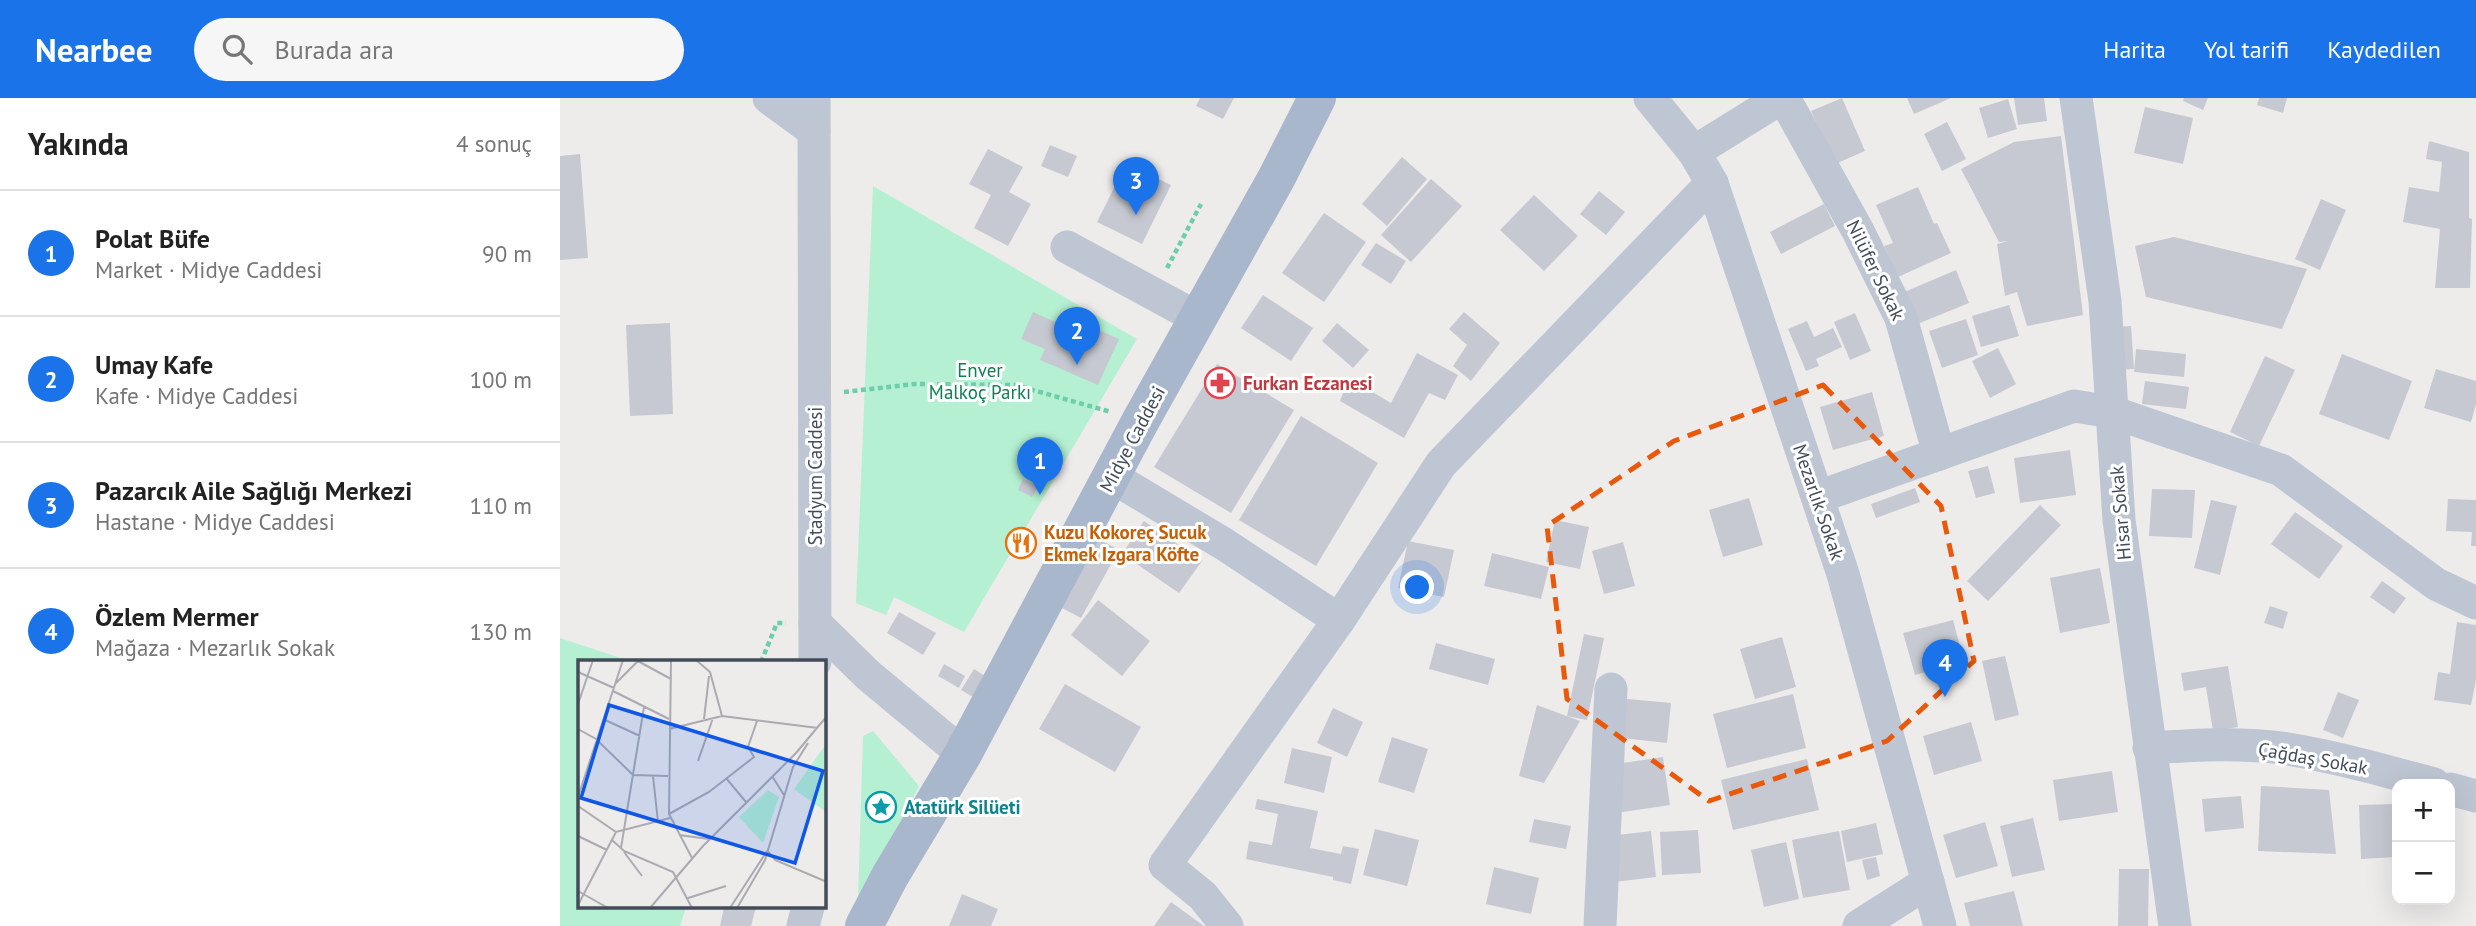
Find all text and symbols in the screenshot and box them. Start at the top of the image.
search box [194,18,684,81]
text: Nearbee [35,28,152,71]
icon: search [218,30,256,68]
text: Burada ara [274,33,394,66]
text: Harita [2103,34,2166,65]
text: Yol tarifi [2204,34,2289,65]
text: Kaydedilen [2327,34,2441,65]
text: Yakında [28,124,129,163]
text: 4 sonuç [456,129,532,158]
pin: 3 [1113,157,1159,215]
street label: Nilüfer Sokak [1841,216,1911,324]
text: Polat Büfe [95,222,210,255]
text: 1 [44,239,58,268]
text: 90 m [482,239,532,268]
text: Market · Midye Caddesi [95,255,323,284]
pin: 2 [1054,307,1100,365]
text: Umay Kafe [95,348,213,381]
park label: Enver Malkoç Parkı [929,358,1031,404]
text: 2 [44,365,58,394]
text: 100 m [470,365,532,394]
pharmacy icon: Furkan Eczanesi [1203,366,1237,400]
place label: Furkan Eczanesi [1243,371,1373,395]
text: Kafe · Midye Caddesi [95,381,298,410]
street label: Midye Caddesi [1094,382,1170,496]
street label: Stadyum Caddesi [803,407,827,545]
pin: 1 [1017,437,1063,495]
street label: Mezarlık Sokak [1788,441,1850,563]
street label: Hisar Sokak [2104,465,2136,561]
text: Pazarcık Aile Sağlığı Merkezi [95,474,412,507]
text: 3 [44,491,58,520]
text: 110 m [470,491,532,520]
text: Hastane · Midye Caddesi [95,507,335,536]
place label: Kuzu Kokoreç Sucuk Ekmek Izgara Köfte [1044,520,1207,566]
restaurant icon: Kuzu Kokoreç Sucuk Ekmek Izgara Köfte [1004,526,1038,560]
your location [1400,570,1434,604]
text: Özlem Mermer [95,600,259,633]
text: 4 [44,617,58,646]
text: 130 m [470,617,532,646]
text: Mağaza · Mezarlık Sokak [95,633,335,662]
pin: 4 [1922,639,1968,697]
inset map [578,660,826,908]
street label: Çağdaş Sokak [2256,737,2370,779]
map controls [2392,779,2455,905]
button: + [2392,779,2455,842]
place icon: Atatürk Silüeti [864,790,898,824]
place label: Atatürk Silüeti [904,795,1021,819]
button: − [2392,842,2455,905]

